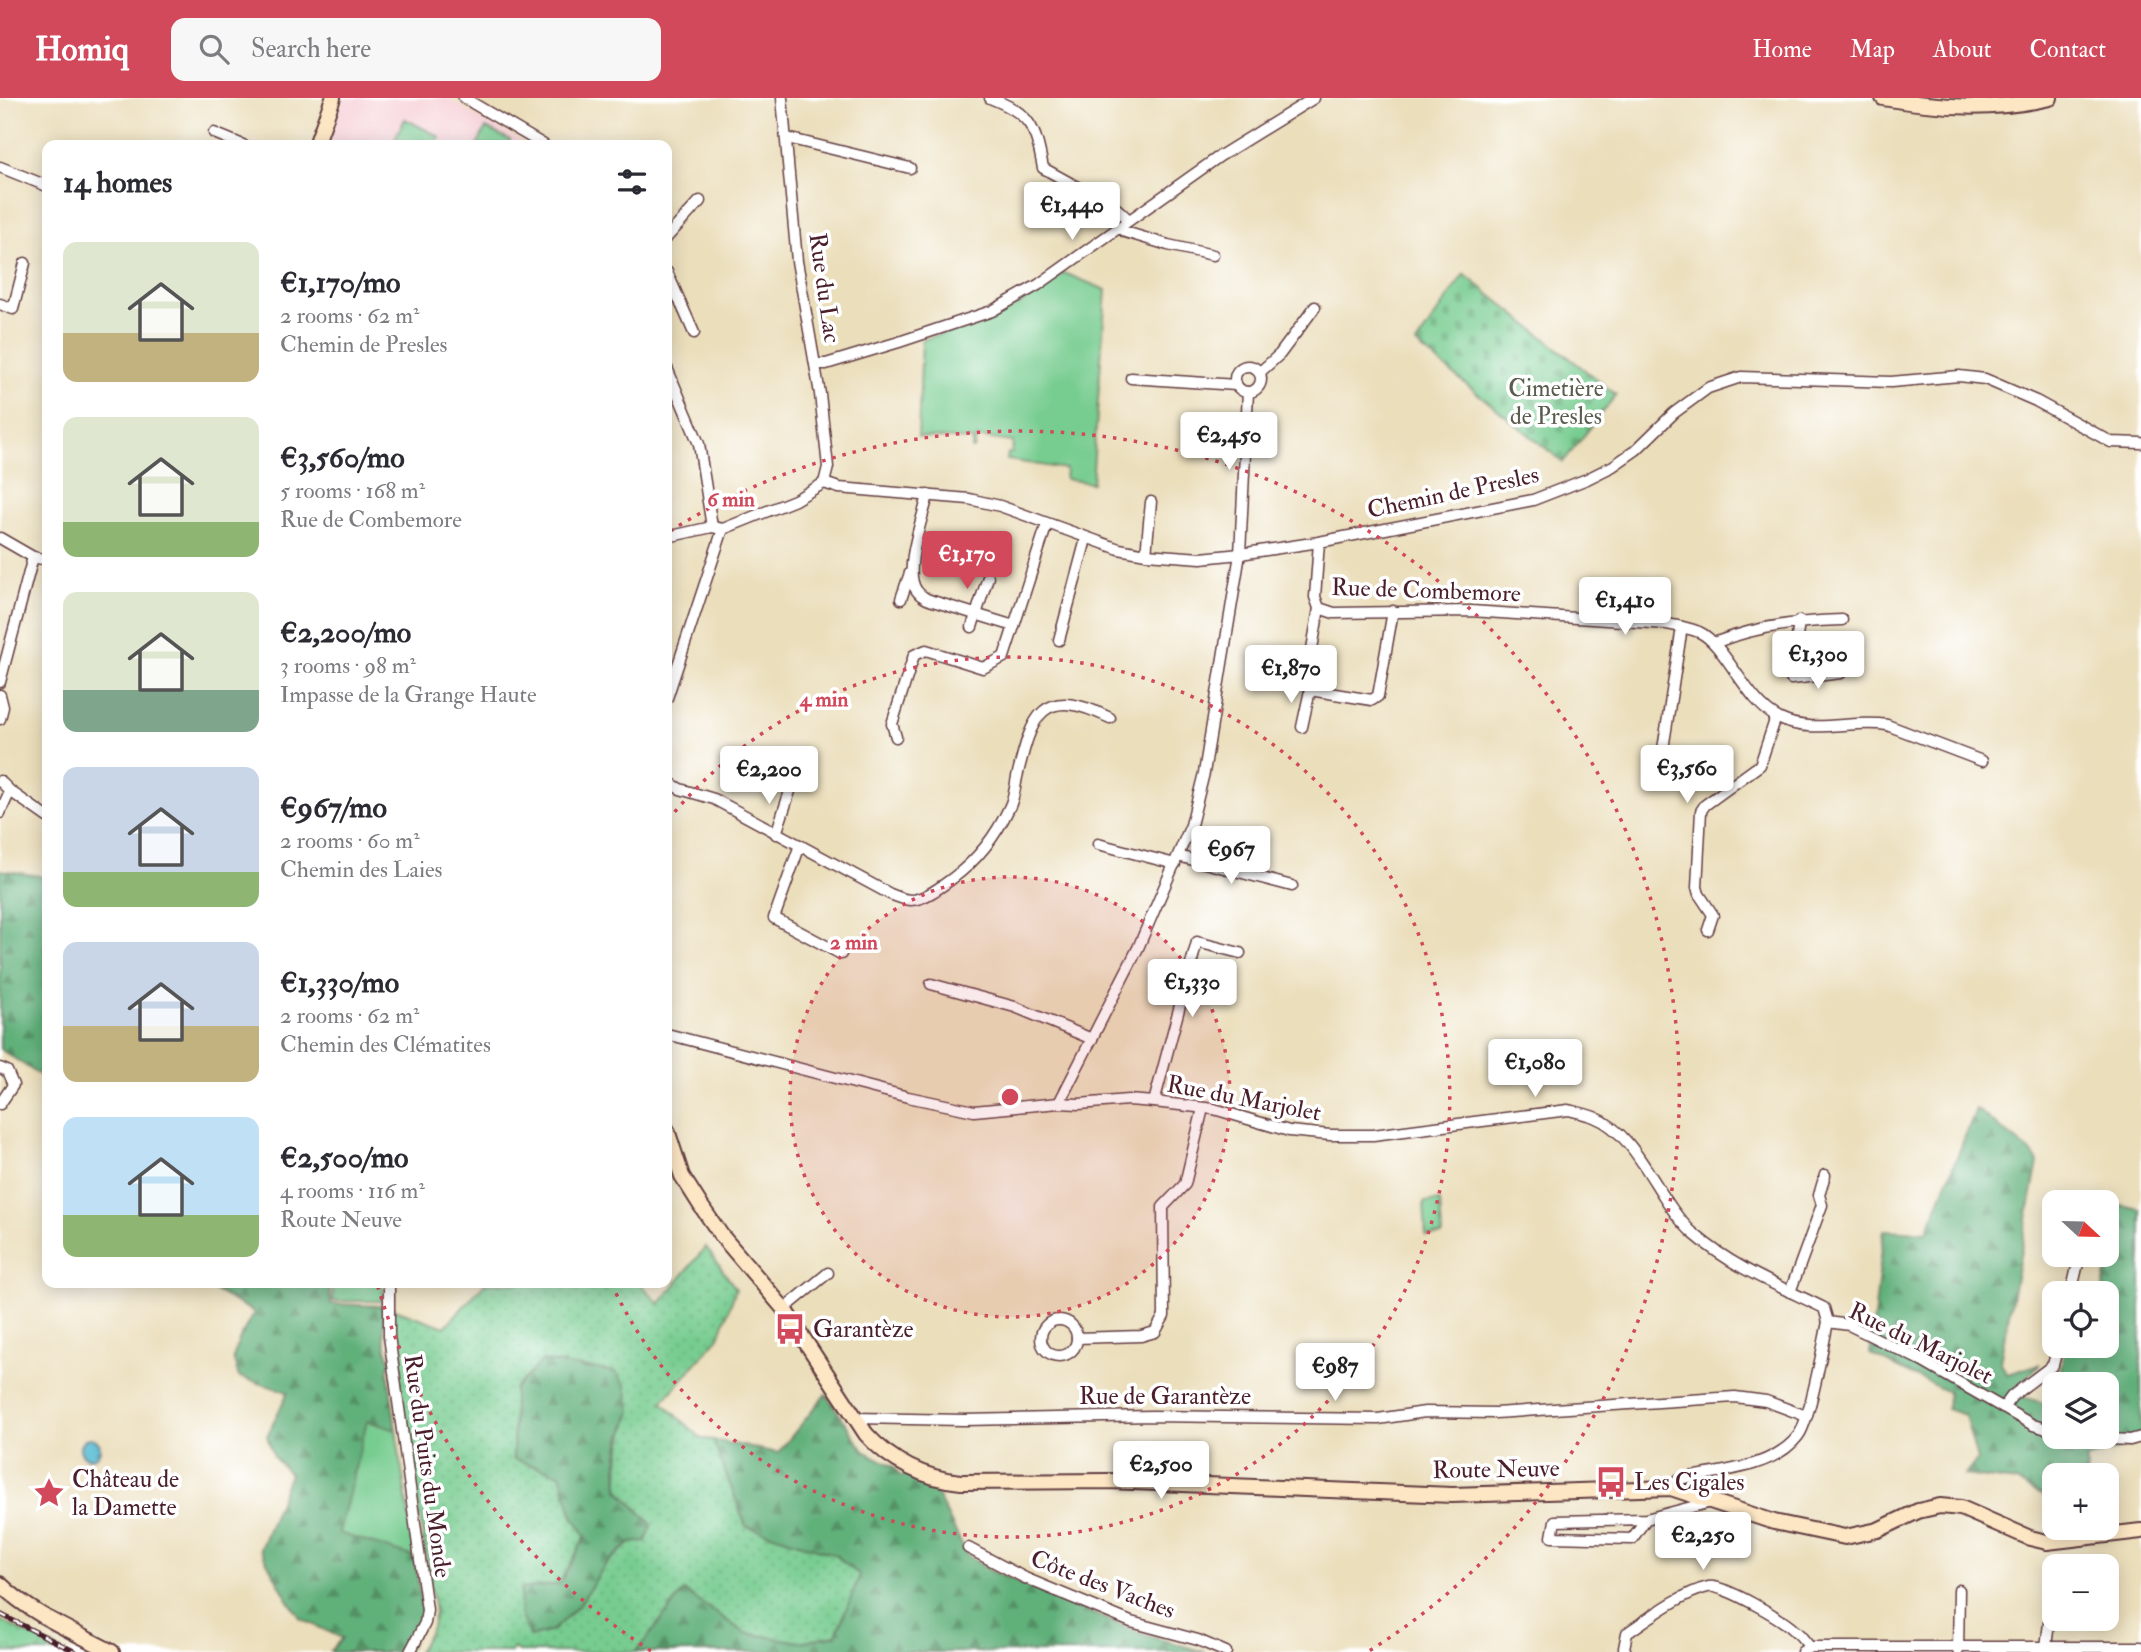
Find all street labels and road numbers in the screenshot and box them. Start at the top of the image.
street label: Rue du Lac [801,231,848,345]
street label: Chemin de Presles [1364,459,1542,526]
street label: Rue de Combemore [1331,572,1521,609]
street label: Rue du Marjolet [1164,1068,1324,1129]
street label: Rue du Marjolet [1844,1295,1998,1392]
street label: Rue du Puits du Monde [396,1352,459,1580]
street label: Rue de Garantèze [1079,1381,1251,1412]
street label: Route Neuve [1432,1453,1560,1486]
street label: Côte des Vaches [1026,1543,1180,1626]

